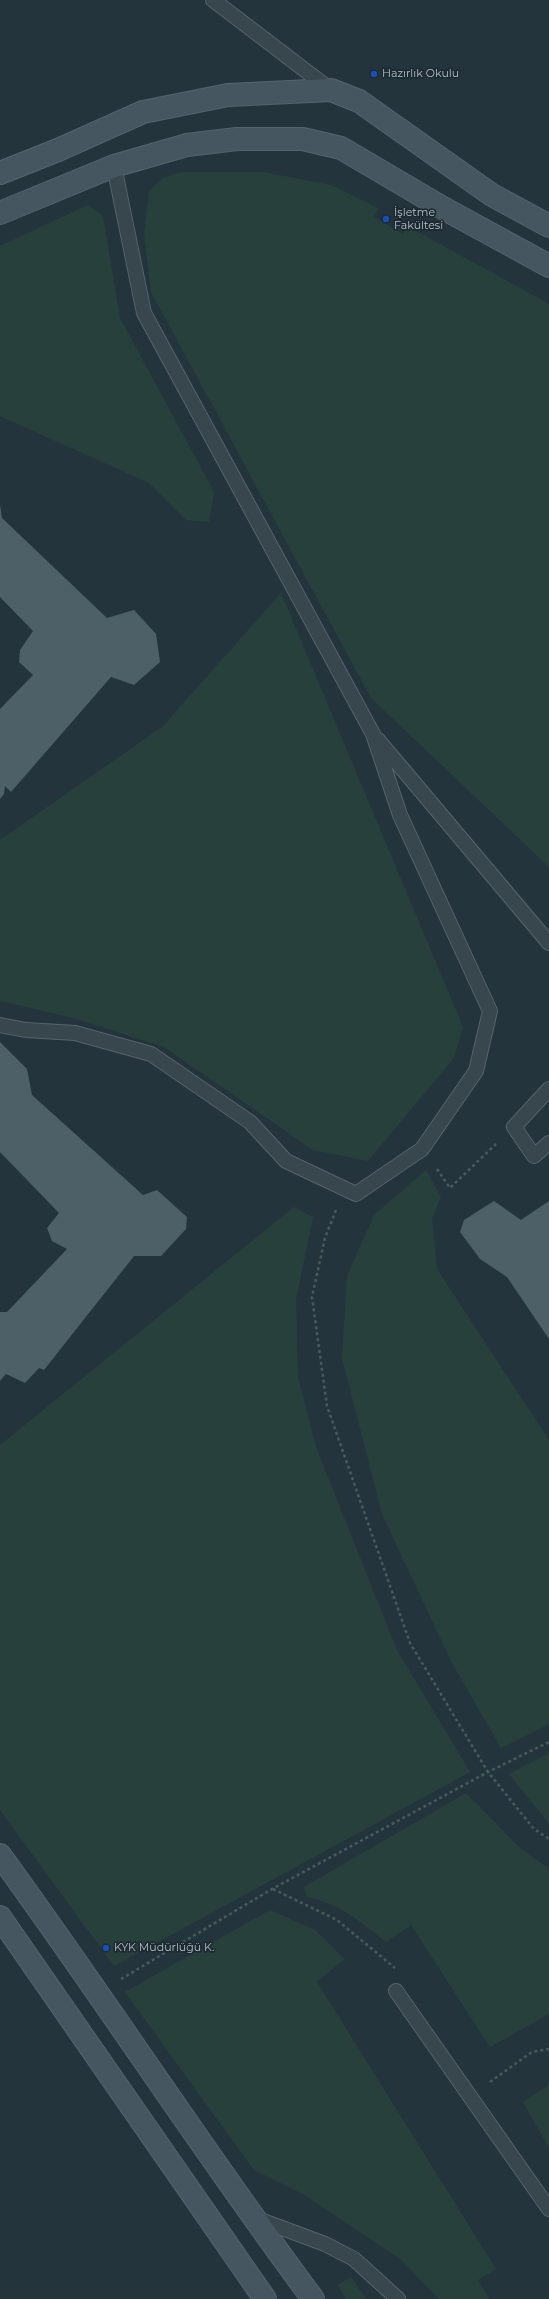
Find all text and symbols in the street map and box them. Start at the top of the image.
place label: Hazırlık Okulu [382,67,459,81]
marker: Hazırlık Okulu [369,69,379,79]
place label: İşletme Fakültesi [394,206,443,232]
marker: İşletme Fakültesi [381,214,391,224]
place label: KYK Müdürlüğü K. [114,1941,214,1955]
marker: KYK Müdürlüğü K. [101,1943,111,1953]

